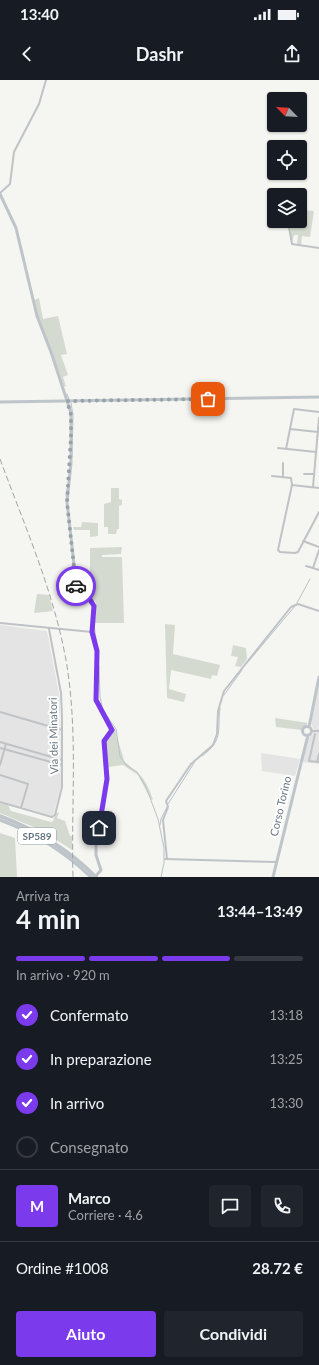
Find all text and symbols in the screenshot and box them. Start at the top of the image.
text: 13:40 [20,5,59,23]
icon: back [16,43,38,65]
text: Dashr [136,43,183,65]
icon: share [281,43,303,65]
north arrow [267,92,307,132]
map controls [267,92,307,228]
button: locate [267,140,307,180]
button: layers [267,188,307,228]
pin [191,382,225,416]
icon: bag [197,388,219,410]
courier [56,566,96,606]
icon: car [65,575,87,597]
street label: Via dei Minatori [46,697,60,775]
street label: Corso Torino [267,775,293,837]
pin [82,811,116,845]
icon: home [88,817,110,839]
road number: SP589 [18,828,56,844]
text: Arriva tra [16,888,69,904]
text: 13:44–13:49 [217,902,303,920]
text: 4 min [16,903,80,935]
text: In arrivo · 920 m [16,967,110,983]
icon: check [16,1004,38,1026]
text: Confermato [50,1006,129,1024]
text: 13:18 [270,1007,303,1023]
icon: check [16,1048,38,1070]
text: In preparazione [50,1050,152,1068]
text: 13:25 [270,1051,303,1067]
icon: check [16,1092,38,1114]
text: In arrivo [50,1094,104,1112]
text: 13:30 [270,1095,303,1111]
text: Consegnato [50,1138,129,1156]
button: chat [209,1185,251,1227]
button: phone [261,1185,303,1227]
text: Marco [68,1189,111,1207]
text: M [30,1197,44,1215]
text: Corriere · 4.6 [68,1207,143,1223]
text: Ordine #1008 [16,1259,109,1277]
text: 28.72 € [252,1259,303,1277]
button: Aiuto [16,1311,156,1357]
button: Condividi [164,1311,303,1357]

